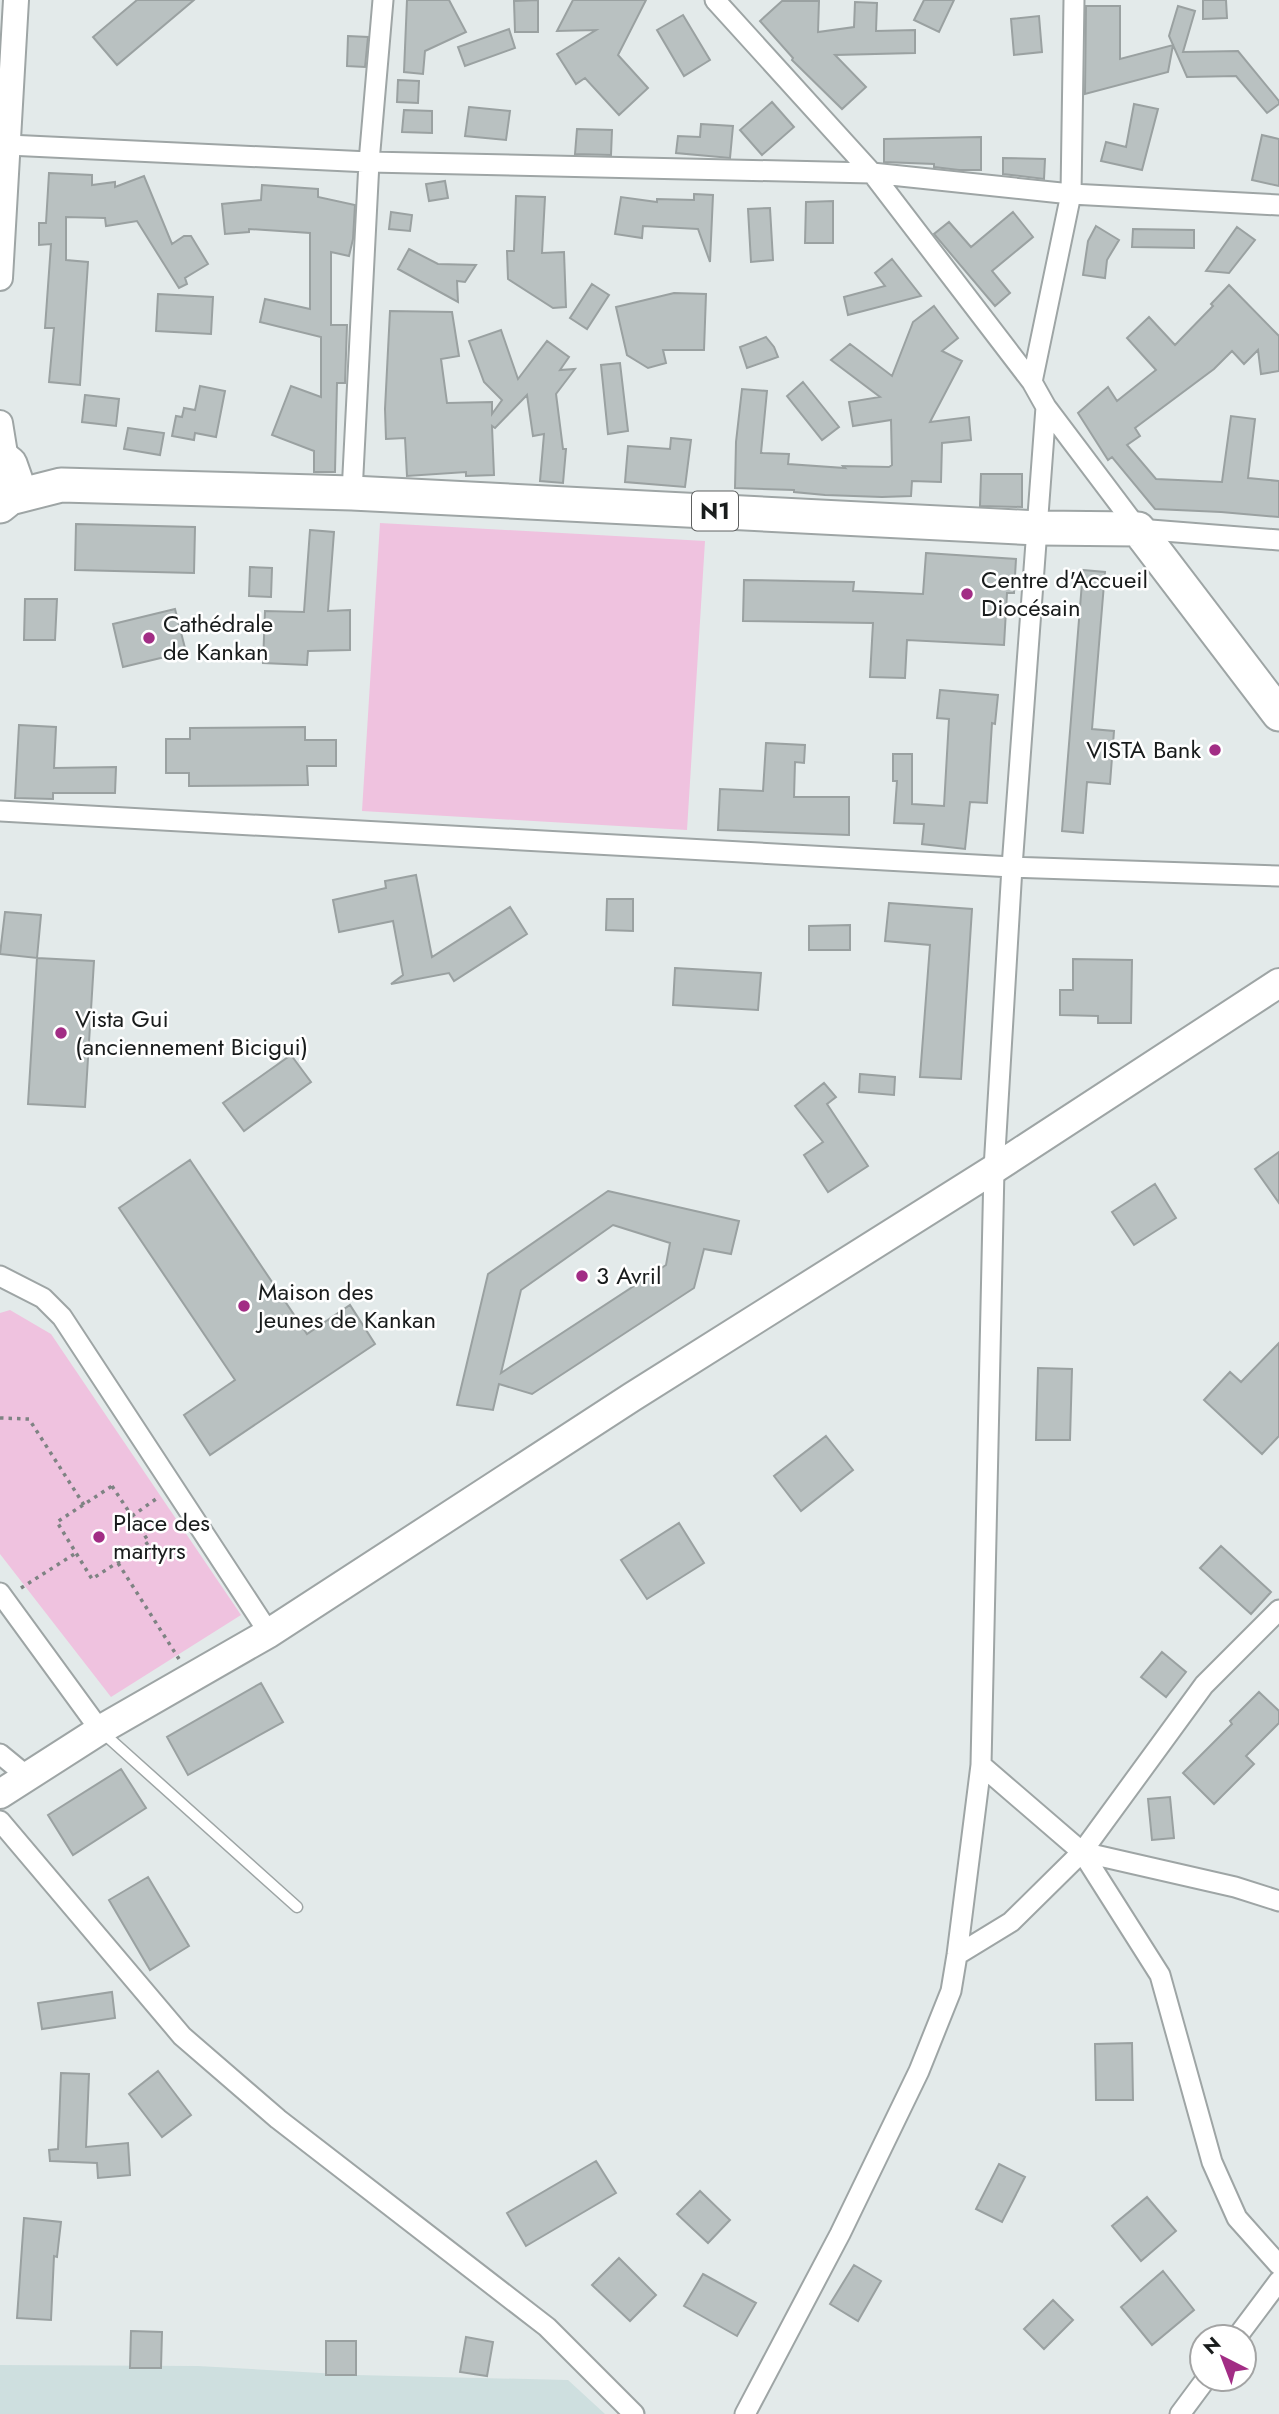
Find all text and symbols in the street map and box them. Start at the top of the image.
road number: N1 [692,491,738,530]
place label: Centre d'Accueil Diocésain [981,562,1148,625]
marker: Centre d'Accueil Diocésain [959,586,975,602]
place label: Cathédrale de Kankan [163,606,273,669]
marker: Cathédrale de Kankan [141,630,157,646]
place label: VISTA Bank [1086,732,1201,767]
marker: VISTA Bank [1207,742,1223,758]
place label: Vista Gui (anciennement Bicigui) [75,1001,308,1064]
marker: Vista Gui (anciennement Bicigui) [53,1025,69,1041]
place label: 3 Avril [596,1258,662,1293]
marker: 3 Avril [574,1268,590,1284]
place label: Maison des Jeunes de Kankan [255,1274,436,1337]
marker: Maison des Jeunes de Kankan [236,1298,252,1314]
place label: Place des martyrs [113,1505,210,1568]
marker: Place des martyrs [91,1529,107,1545]
north arrow [1188,2323,1258,2393]
text: N [1197,2331,1227,2361]

